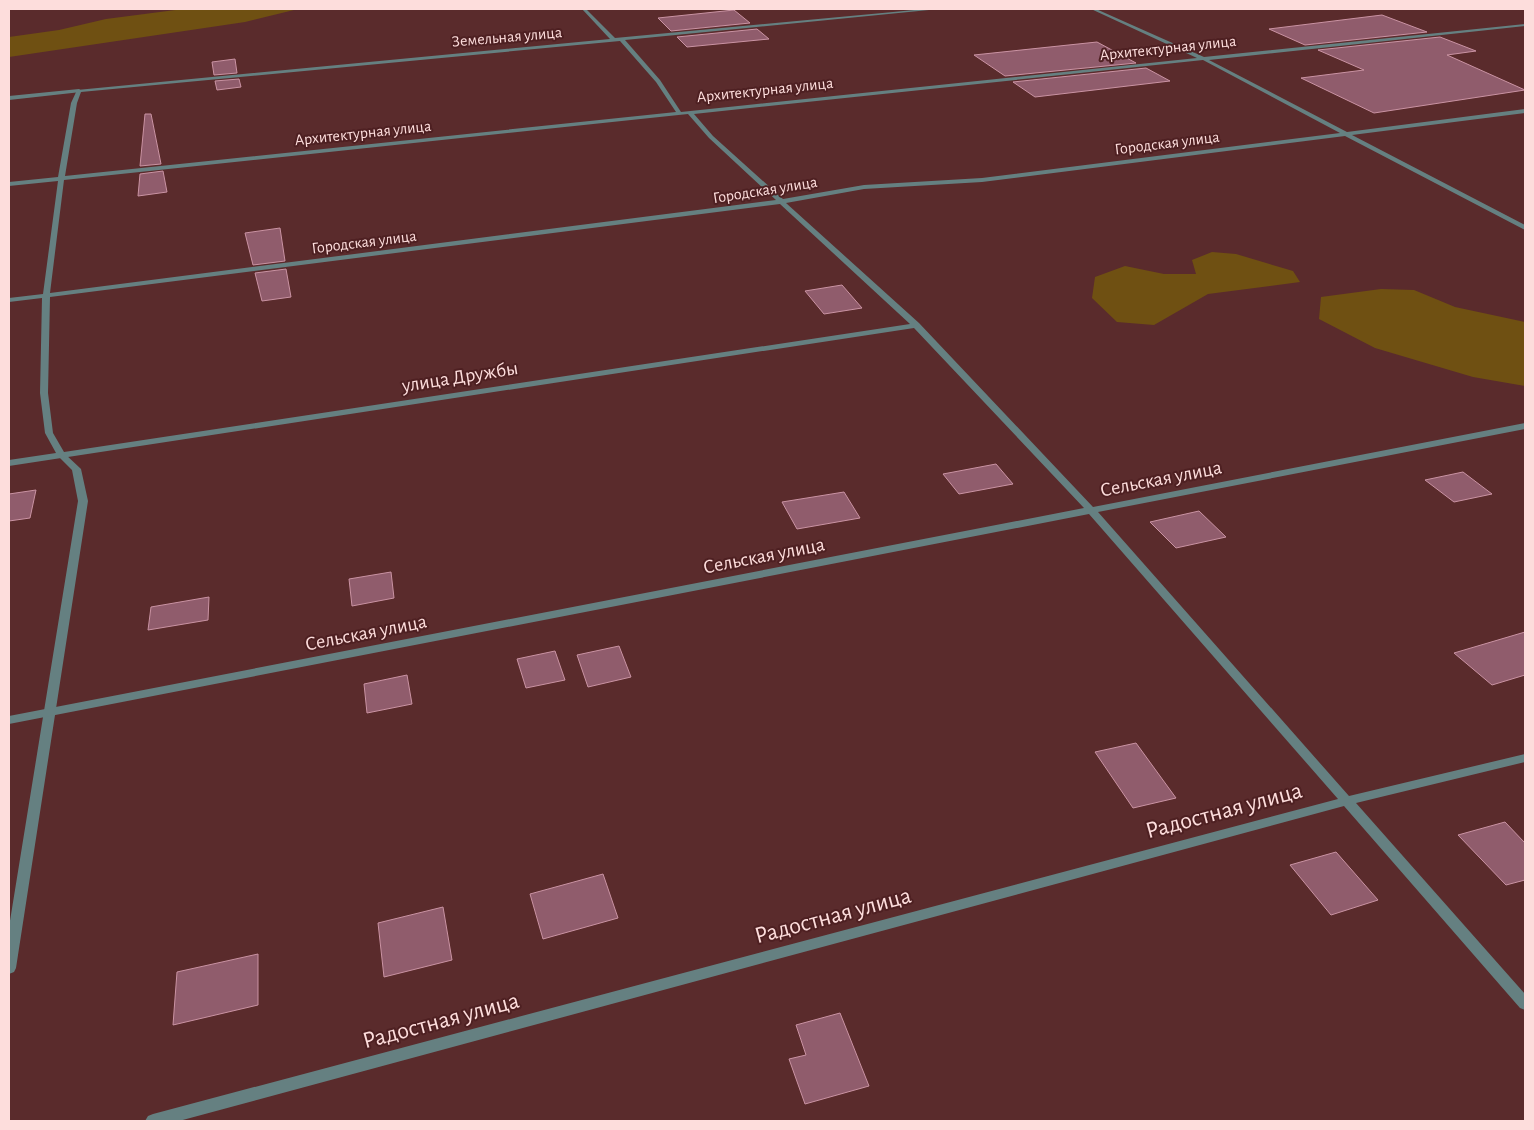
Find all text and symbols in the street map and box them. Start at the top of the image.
street label: Земельная улица [451,24,563,51]
street label: Архитектурная улица [1099,33,1237,64]
street label: Архитектурная улица [696,75,834,106]
street label: Архитектурная улица [294,118,432,149]
street label: Городская улица [1114,129,1220,158]
street label: Городская улица [712,174,819,207]
street label: Городская улица [311,228,417,257]
street label: улица Дружбы [399,358,520,396]
street label: Сельская улица [1098,457,1224,501]
street label: Сельская улица [701,534,827,578]
street label: Сельская улица [303,611,429,655]
street label: Радостная улица [1143,779,1305,843]
street label: Радостная улица [752,884,914,948]
street label: Радостная улица [360,989,522,1053]

